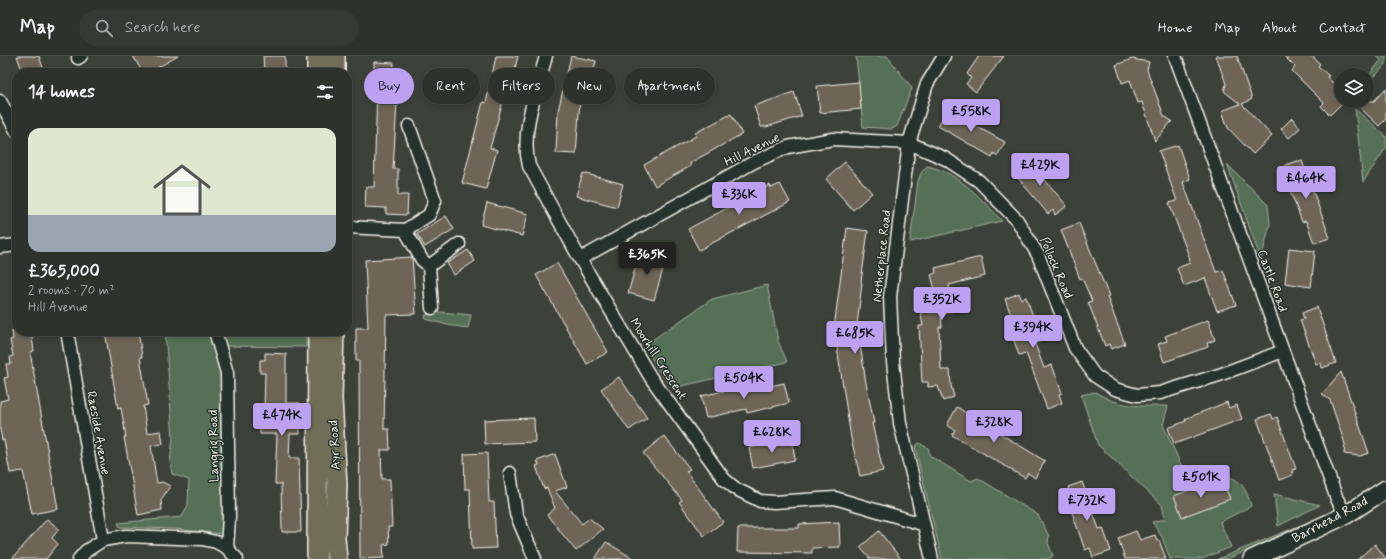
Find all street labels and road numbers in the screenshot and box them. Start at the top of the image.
street label: Hill Avenue [721,129,783,171]
street label: Netherplace Road [869,209,895,303]
street label: Pollock Road [1035,235,1077,301]
street label: Castle Road [1253,247,1291,315]
street label: Moorhill Crescent [625,315,691,403]
street label: Raeside Avenue [82,390,114,476]
street label: Langrig Road [205,409,225,482]
street label: Ayr Road [325,420,345,470]
street label: Barrhead Road [1289,493,1371,547]

